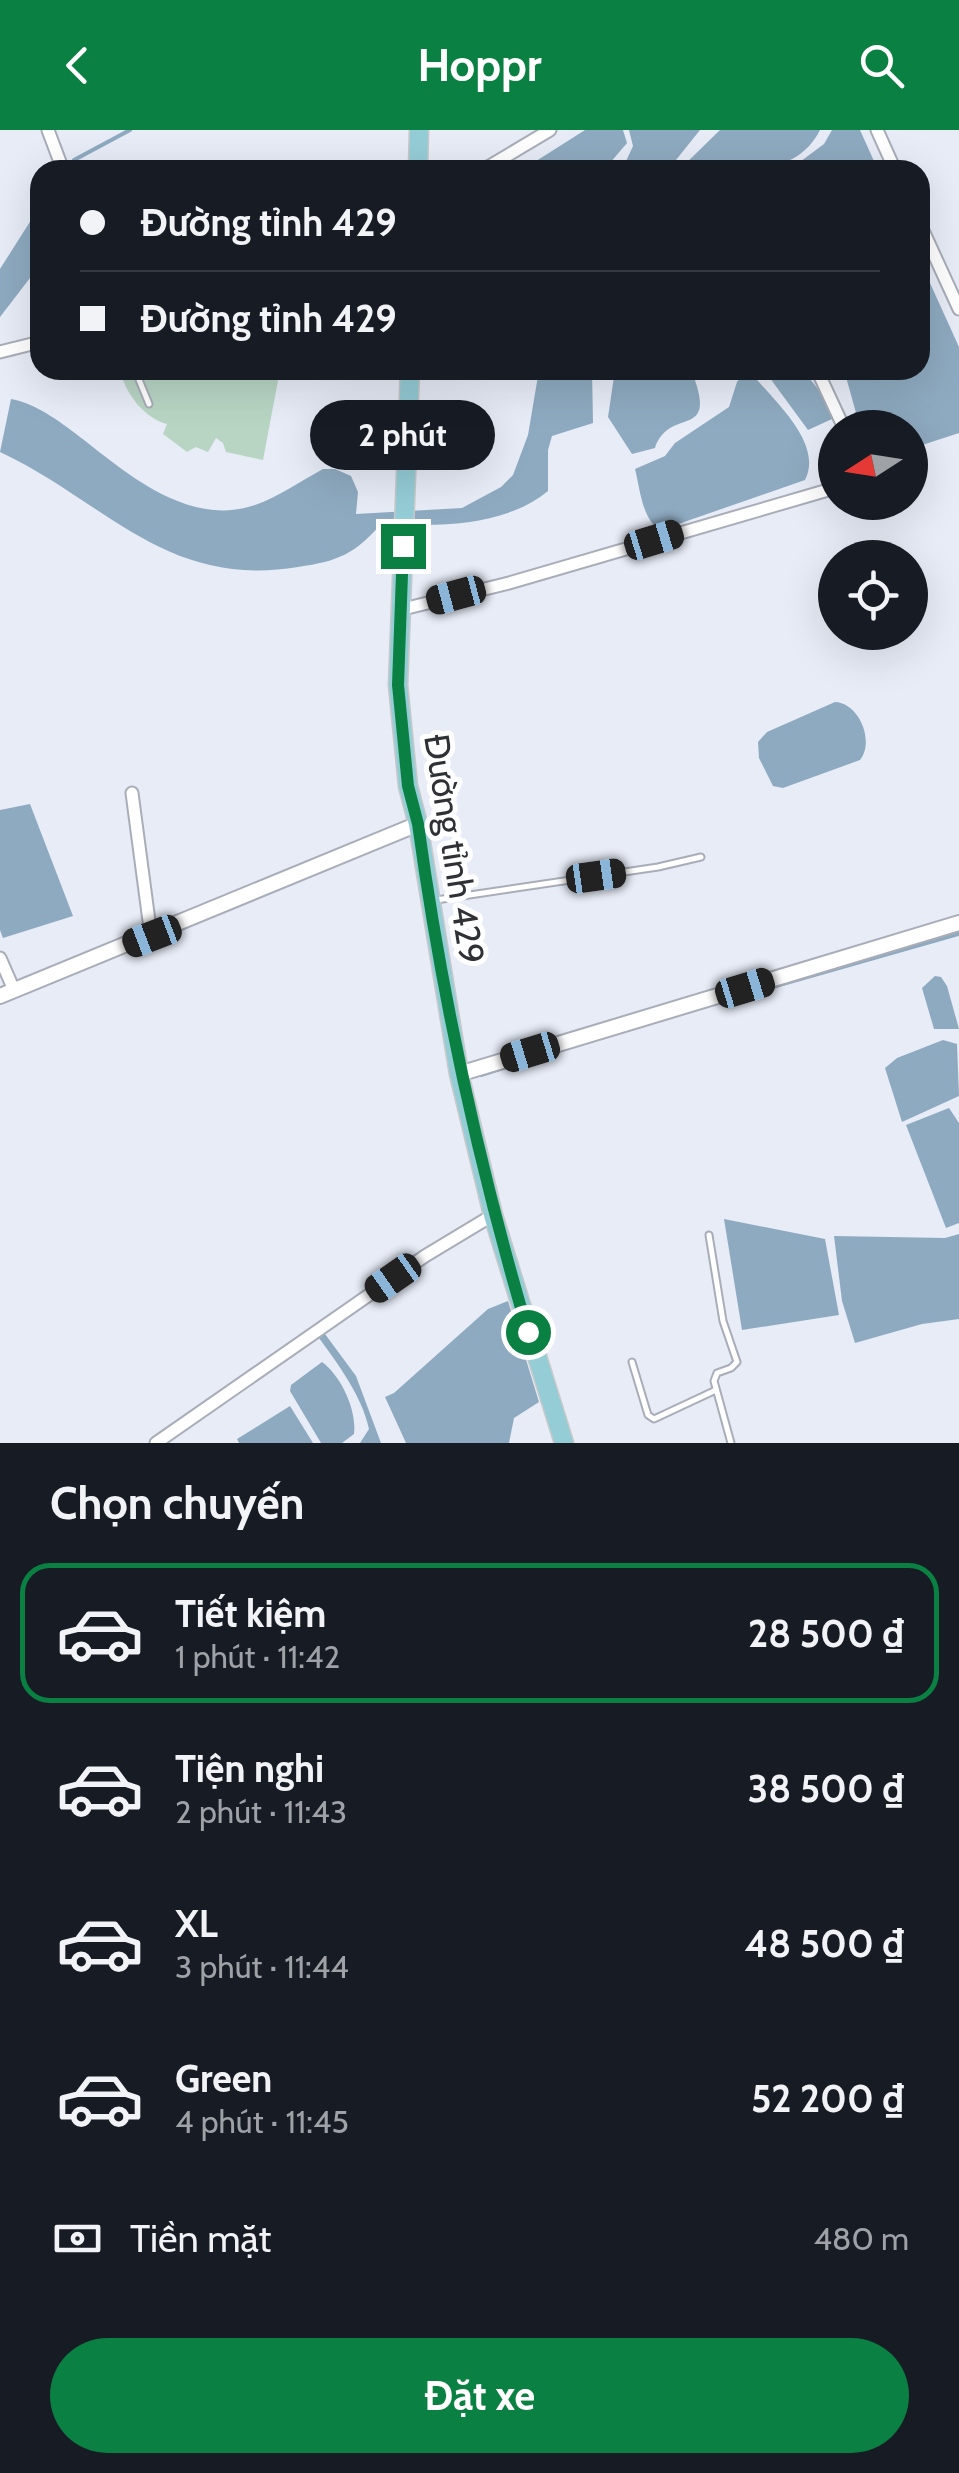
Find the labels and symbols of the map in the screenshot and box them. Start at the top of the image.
callout: 2 phút [310,401,496,471]
north arrow [818,410,928,520]
car [621,517,687,563]
route end [381,524,426,569]
car [423,573,489,617]
street label: Đường tỉnh 429 [415,731,494,967]
car [564,857,628,895]
car [119,911,185,961]
car [712,965,778,1011]
car [497,1029,563,1075]
car [360,1249,426,1307]
route start [506,1310,551,1355]

